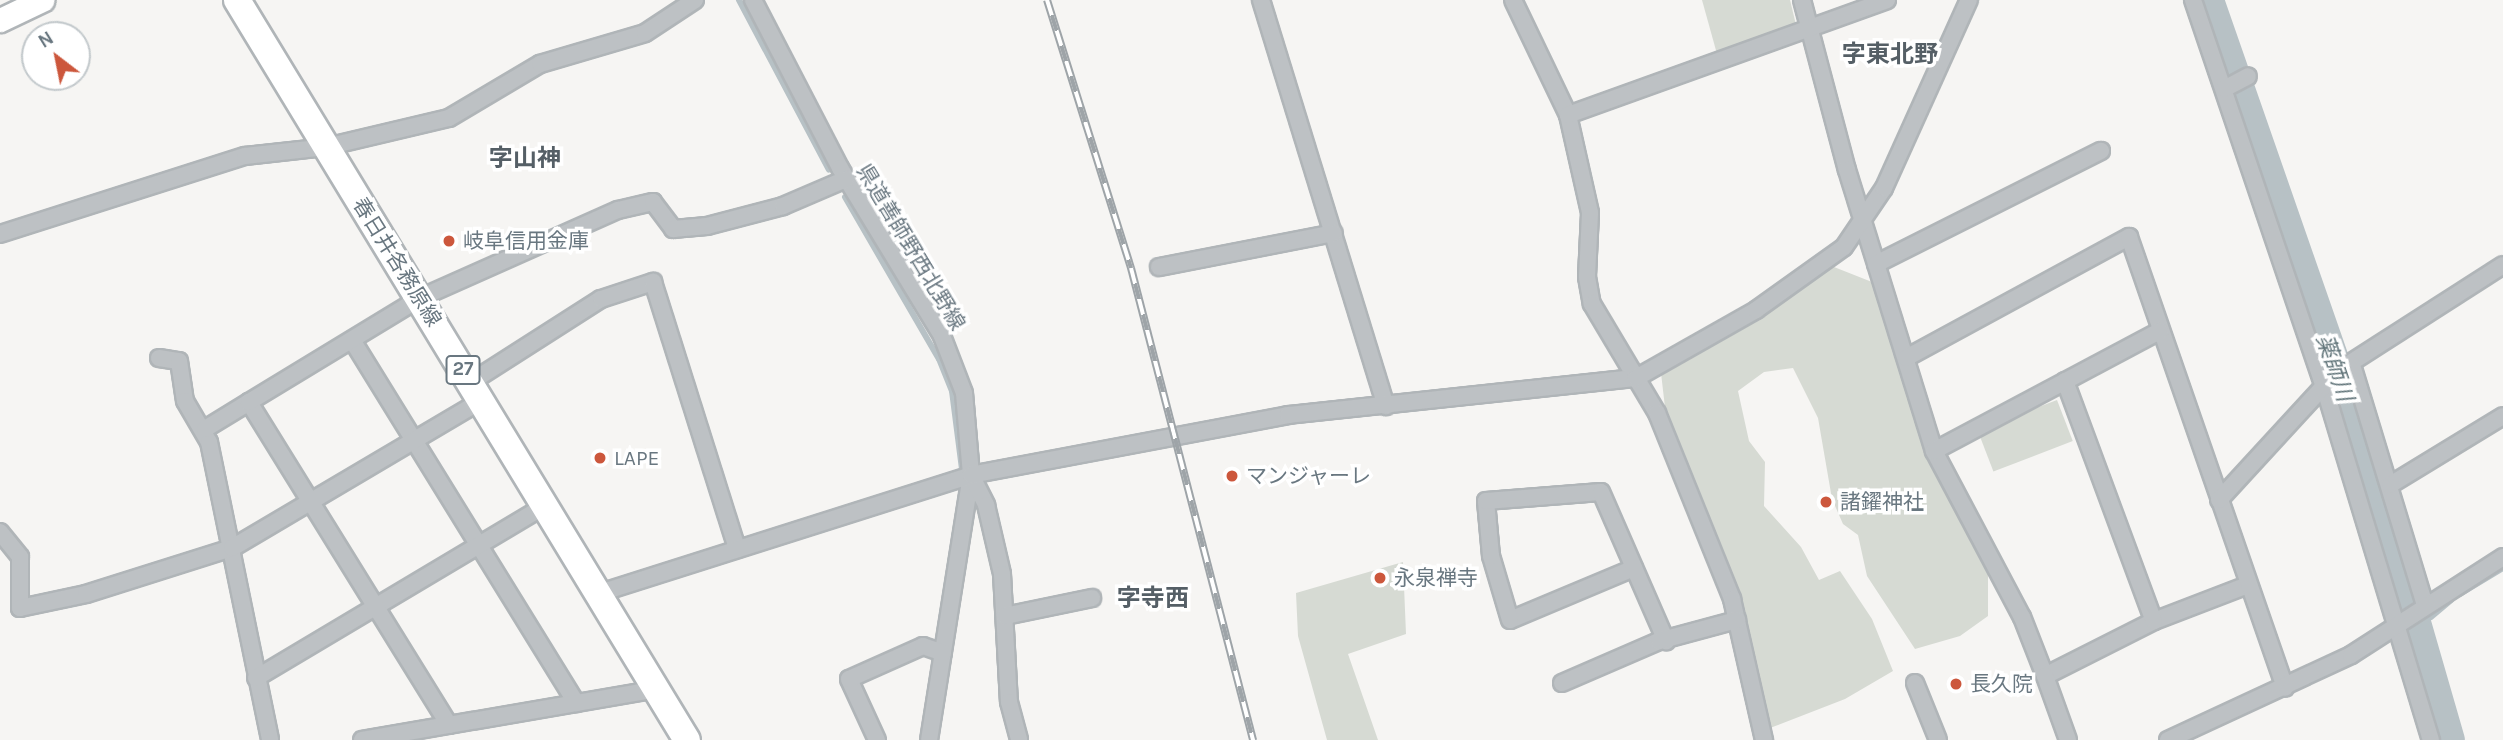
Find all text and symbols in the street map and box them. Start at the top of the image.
north arrow [21,21,91,91]
text: N [34,27,58,53]
district label: 字東北野 [1842,41,1938,69]
district label: 字山神 [489,145,561,173]
street label: 県道善師野西北野線 [852,160,970,334]
street label: 春日井各務原線 [347,193,447,331]
place label: 岐阜信用金庫 [463,228,589,254]
marker: 岐阜信用金庫 [441,233,457,249]
water label: 薬師川 [2310,331,2358,405]
road number: 27 [446,354,480,386]
place label: LAPE [614,445,659,471]
marker: LAPE [592,450,608,466]
place label: マンジャーレ [1246,463,1372,489]
marker: マンジャーレ [1224,468,1240,484]
place label: 諸鑃神社 [1840,489,1924,515]
marker: 諸鑃神社 [1818,494,1834,510]
place label: 永泉禅寺 [1394,565,1478,591]
marker: 永泉禅寺 [1372,570,1388,586]
district label: 字寺西 [1117,585,1189,613]
place label: 長久院 [1970,671,2033,697]
marker: 長久院 [1948,676,1964,692]

